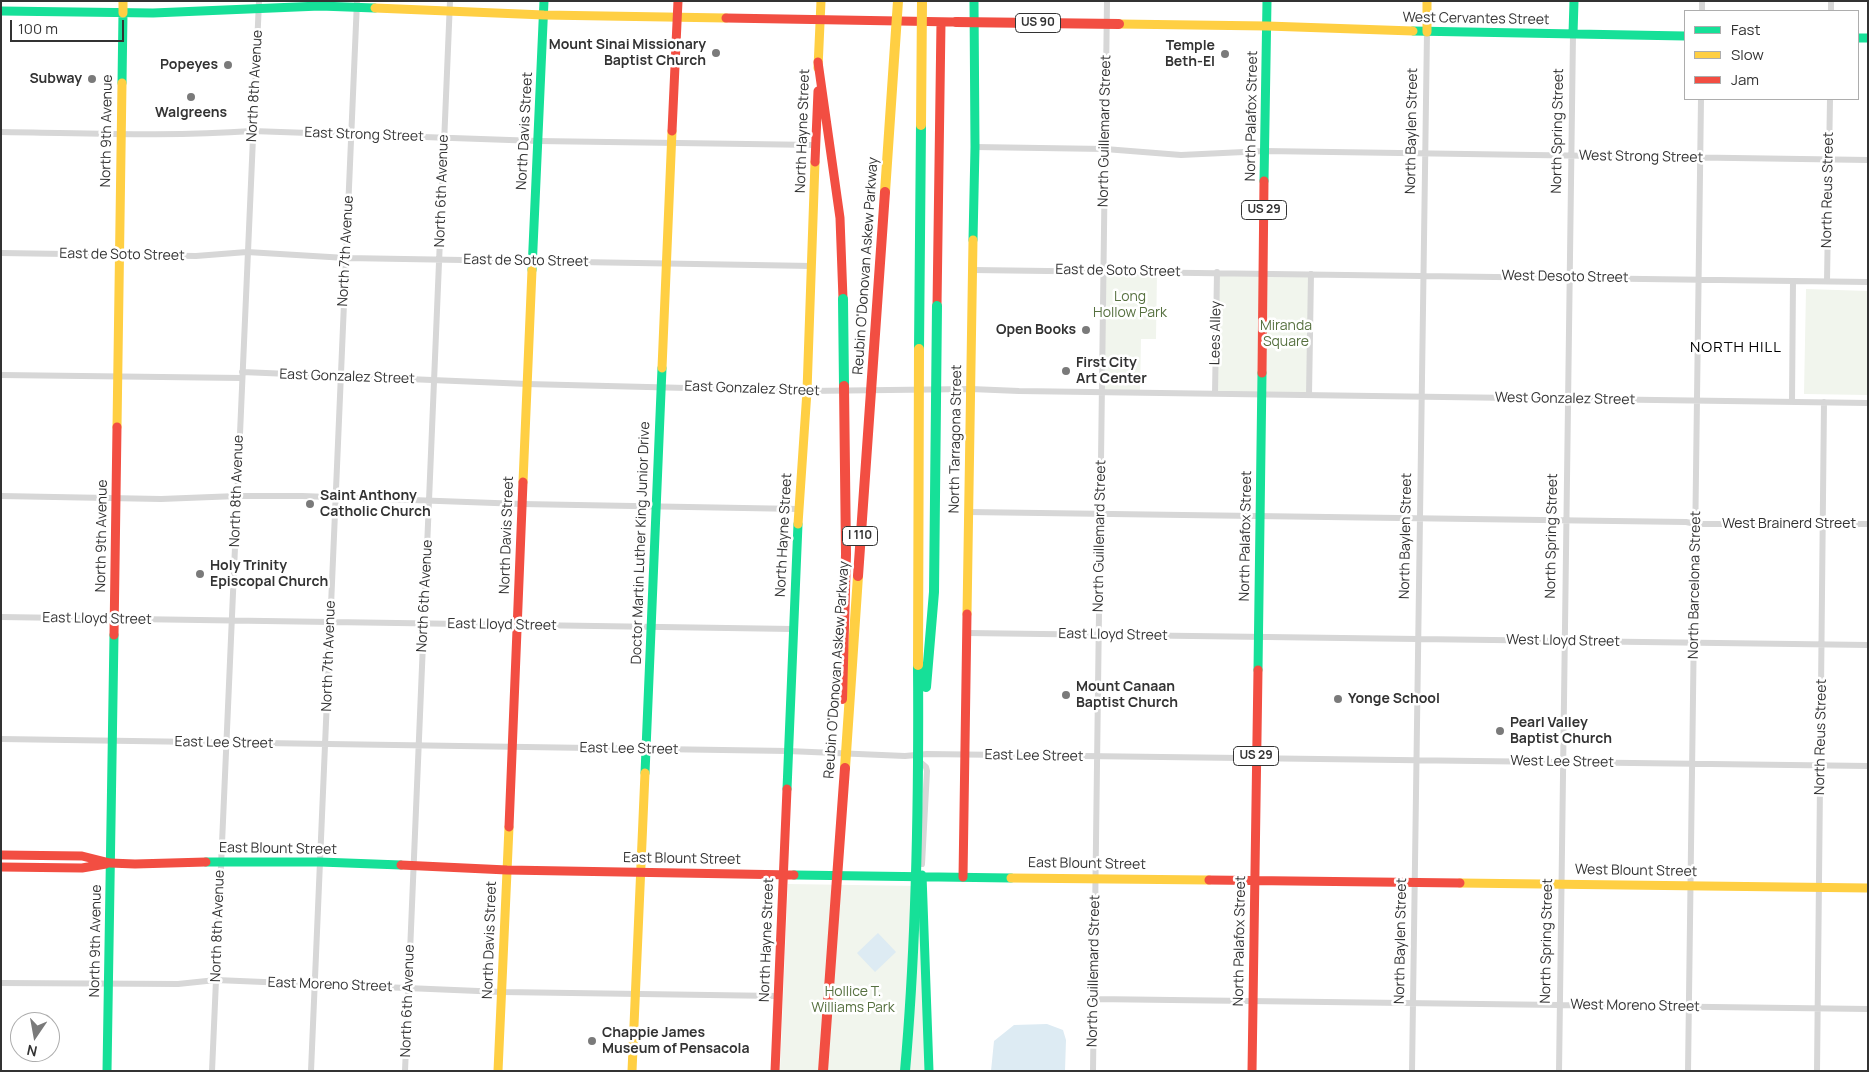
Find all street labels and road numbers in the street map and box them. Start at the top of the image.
street label: West Cervantes Street [1402,9,1550,29]
road number: US 90 [1016,13,1060,32]
street label: North 8th Avenue [244,29,266,143]
street label: North Palafox Street [1242,51,1262,181]
street label: North Guillemard Street [1095,55,1115,207]
street label: North Baylen Street [1402,68,1422,194]
street label: North Spring Street [1549,68,1567,194]
street label: North Hayne Street [792,69,814,193]
street label: North Davis Street [514,72,536,190]
street label: North 9th Avenue [98,74,116,188]
street label: East Strong Street [304,125,424,145]
street label: North Reus Street [1819,132,1837,248]
street label: North 6th Avenue [432,134,452,248]
street label: West Strong Street [1579,148,1703,166]
street label: Reubin O'Donovan Askew Parkway [850,157,882,375]
street label: North 7th Avenue [335,195,357,307]
road number: US 29 [1242,200,1286,220]
street label: East de Soto Street [59,246,185,264]
street label: East de Soto Street [463,252,589,270]
street label: East de Soto Street [1055,262,1181,280]
street label: West Desoto Street [1501,267,1629,287]
street label: Lees Alley [1207,301,1225,365]
street label: North Tarragona Street [946,364,966,514]
street label: East Gonzalez Street [279,366,415,388]
street label: East Gonzalez Street [684,378,820,400]
street label: West Gonzalez Street [1495,389,1635,409]
street label: Doctor Martin Luther King Junior Drive [628,421,654,665]
street label: North 8th Avenue [227,435,247,547]
street label: North Guillemard Street [1090,460,1110,612]
street label: North Palafox Street [1236,471,1256,601]
street label: North Hayne Street [772,472,796,598]
street label: North Baylen Street [1396,473,1416,599]
street label: North Spring Street [1543,473,1561,599]
street label: North Davis Street [497,476,517,594]
street label: North 9th Avenue [93,479,111,593]
street label: North Barcelona Street [1685,511,1705,659]
street label: West Brainerd Street [1722,516,1856,532]
road number: I 110 [842,526,878,546]
street label: North 6th Avenue [414,539,436,653]
street label: Reubin O'Donovan Askew Parkway [821,561,853,779]
street label: North 7th Avenue [319,600,339,712]
street label: East Lloyd Street [42,610,152,628]
street label: East Lloyd Street [447,616,557,634]
street label: East Lloyd Street [1058,626,1168,644]
street label: West Lloyd Street [1506,632,1620,650]
street label: North Reus Street [1812,679,1830,795]
street label: East Lee Street [174,734,274,752]
street label: East Lee Street [579,740,679,758]
road number: US 29 [1234,746,1278,766]
street label: East Lee Street [984,747,1084,765]
street label: West Lee Street [1510,753,1614,771]
street label: East Blount Street [219,840,337,858]
street label: East Blount Street [623,850,741,868]
street label: East Blount Street [1028,855,1146,873]
street label: West Blount Street [1575,862,1697,880]
street label: North 8th Avenue [208,870,228,982]
street label: North Palafox Street [1230,876,1250,1006]
street label: North Hayne Street [756,878,778,1002]
street label: North Baylen Street [1391,878,1411,1004]
street label: North Spring Street [1538,878,1556,1004]
street label: North Davis Street [480,881,500,999]
street label: North 9th Avenue [87,884,105,998]
street label: North Guillemard Street [1084,895,1104,1047]
street label: North 6th Avenue [398,944,418,1058]
street label: East Moreno Street [267,974,393,996]
street label: West Moreno Street [1570,996,1700,1016]

